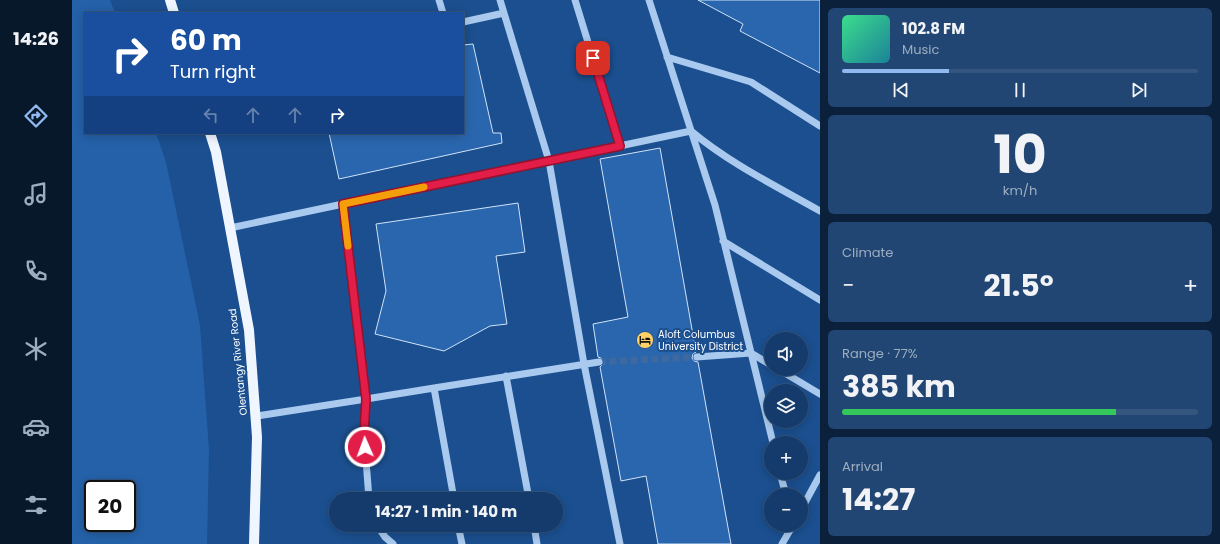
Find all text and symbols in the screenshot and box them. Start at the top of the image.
text: 102.8 FM [902,18,965,39]
text: 60 m [170,21,242,60]
text: 14:26 [13,26,59,51]
icon: right [104,28,156,80]
text: Music [902,40,939,59]
pin [576,41,610,75]
icon: arrive [582,47,604,69]
text: Turn right [170,59,256,84]
icon: previous [890,79,912,101]
icon: pause [1009,79,1031,101]
icon: next [1128,79,1150,101]
icon: directions [22,102,50,130]
icon: left [200,104,222,126]
icon: ahead [242,104,264,126]
icon: ahead [284,104,306,126]
icon: right [326,104,348,126]
text: 10 [993,118,1047,191]
icon: music [22,180,50,208]
text: km/h [1003,181,1037,200]
text: Climate [842,243,893,262]
icon: phone [22,257,50,285]
text: 21.5° [983,264,1054,307]
text: − [842,270,854,301]
text: + [1183,270,1198,301]
street label: Olentangy River Road [225,308,251,416]
place label: Aloft Columbus University District [658,327,743,354]
hotel icon: Aloft Columbus University District [635,330,655,350]
map controls [764,332,808,532]
button: sound [764,332,808,376]
icon: climate [22,335,50,363]
text: Range · 77% [842,344,918,363]
text: 385 km [842,365,956,408]
button: layers [764,384,808,428]
icon: car [22,413,50,441]
position arrow [344,426,386,468]
button: + [764,436,808,480]
text: Arrival [842,457,883,476]
text: 14:27 [842,478,915,521]
speed limit sign: 20 [84,480,136,532]
button: − [764,488,808,532]
icon: filters [22,491,50,519]
text: 14:27 · 1 min · 140 m [375,501,517,522]

